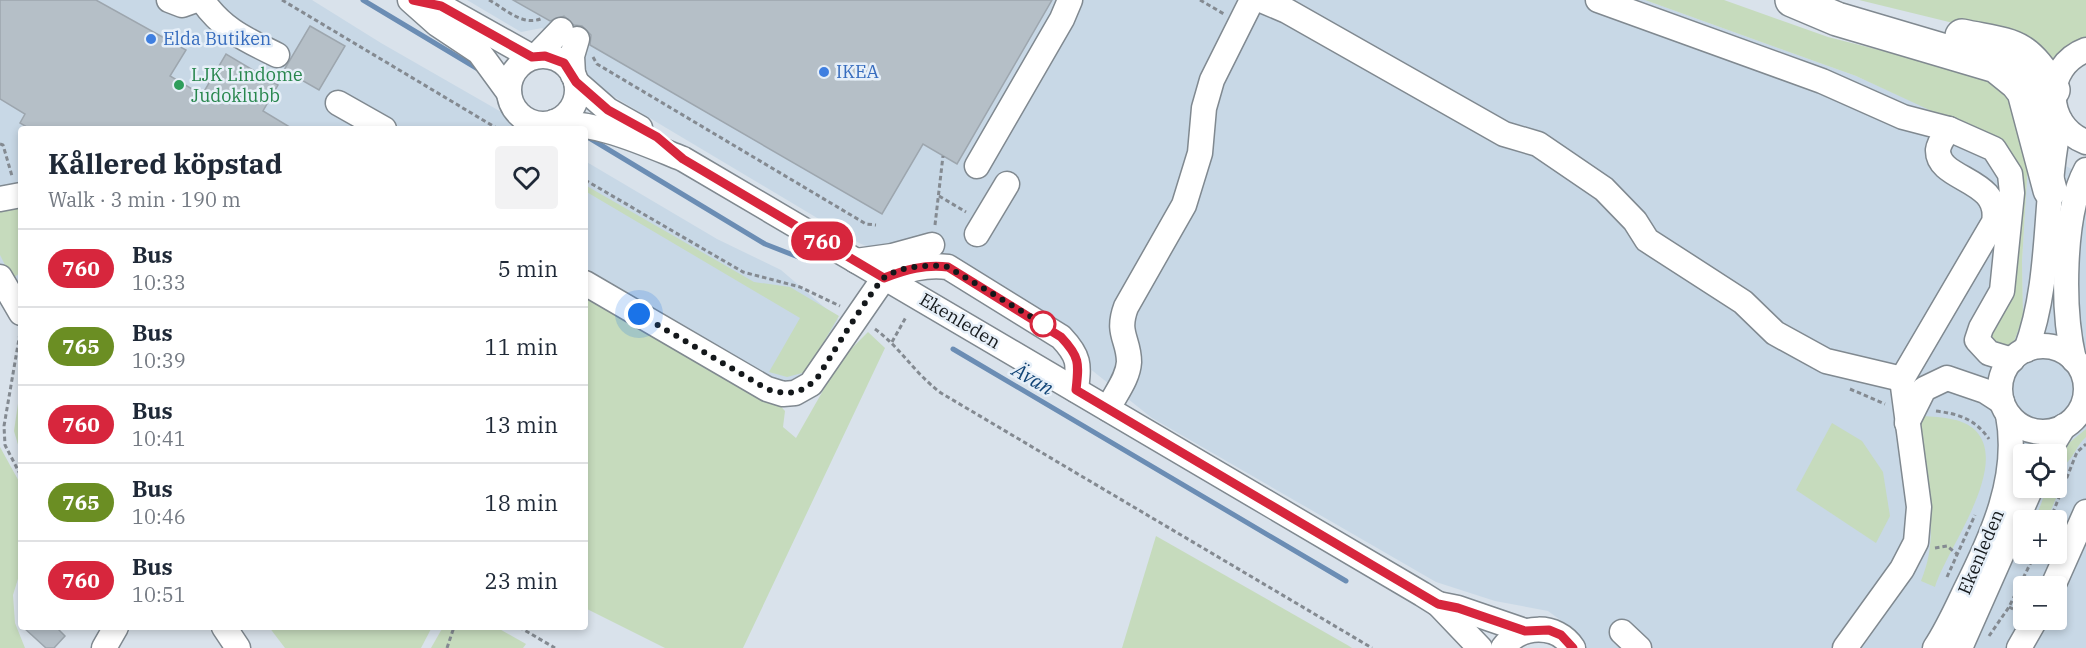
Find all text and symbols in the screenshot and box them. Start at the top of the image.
place label: Elda Butiken [163,27,271,50]
marker: Elda Butiken [144,32,158,46]
place label: IKEA [836,60,879,83]
place label: LJK Lindome Judoklubb [191,63,303,107]
marker: IKEA [817,65,831,79]
marker: LJK Lindome Judoklubb [172,78,186,92]
text: Kållered köpstad [48,145,283,182]
button: heart [495,146,558,209]
text: Walk · 3 min · 190 m [48,186,241,213]
line badge: 760 [788,222,856,260]
text: 760 [803,227,841,255]
text: Bus [132,240,173,269]
text: 760 [62,254,100,282]
text: 5 min [498,254,558,283]
text: 10:33 [132,269,186,296]
street label: Ekenleden [916,287,1005,354]
your location [624,299,654,329]
unlabelled marker [1030,311,1056,337]
text: Bus [132,318,173,347]
text: 765 [62,332,100,360]
text: 11 min [485,332,558,361]
text: 10:39 [132,347,186,374]
water label: Ävan [1006,355,1059,401]
text: Bus [132,396,173,425]
text: 760 [62,410,100,438]
text: 13 min [485,410,558,439]
text: 10:41 [132,425,186,452]
map controls [2013,444,2067,630]
button: locate [2013,444,2067,498]
text: Bus [132,474,173,503]
text: 765 [62,488,100,516]
text: 18 min [485,488,558,517]
text: 10:46 [132,503,186,530]
street label: Ekenleden [1952,506,2009,598]
button: + [2013,510,2067,564]
text: Bus [132,552,173,581]
text: 760 [62,566,100,594]
text: 23 min [485,566,558,595]
button: − [2013,576,2067,630]
text: 10:51 [132,581,186,608]

